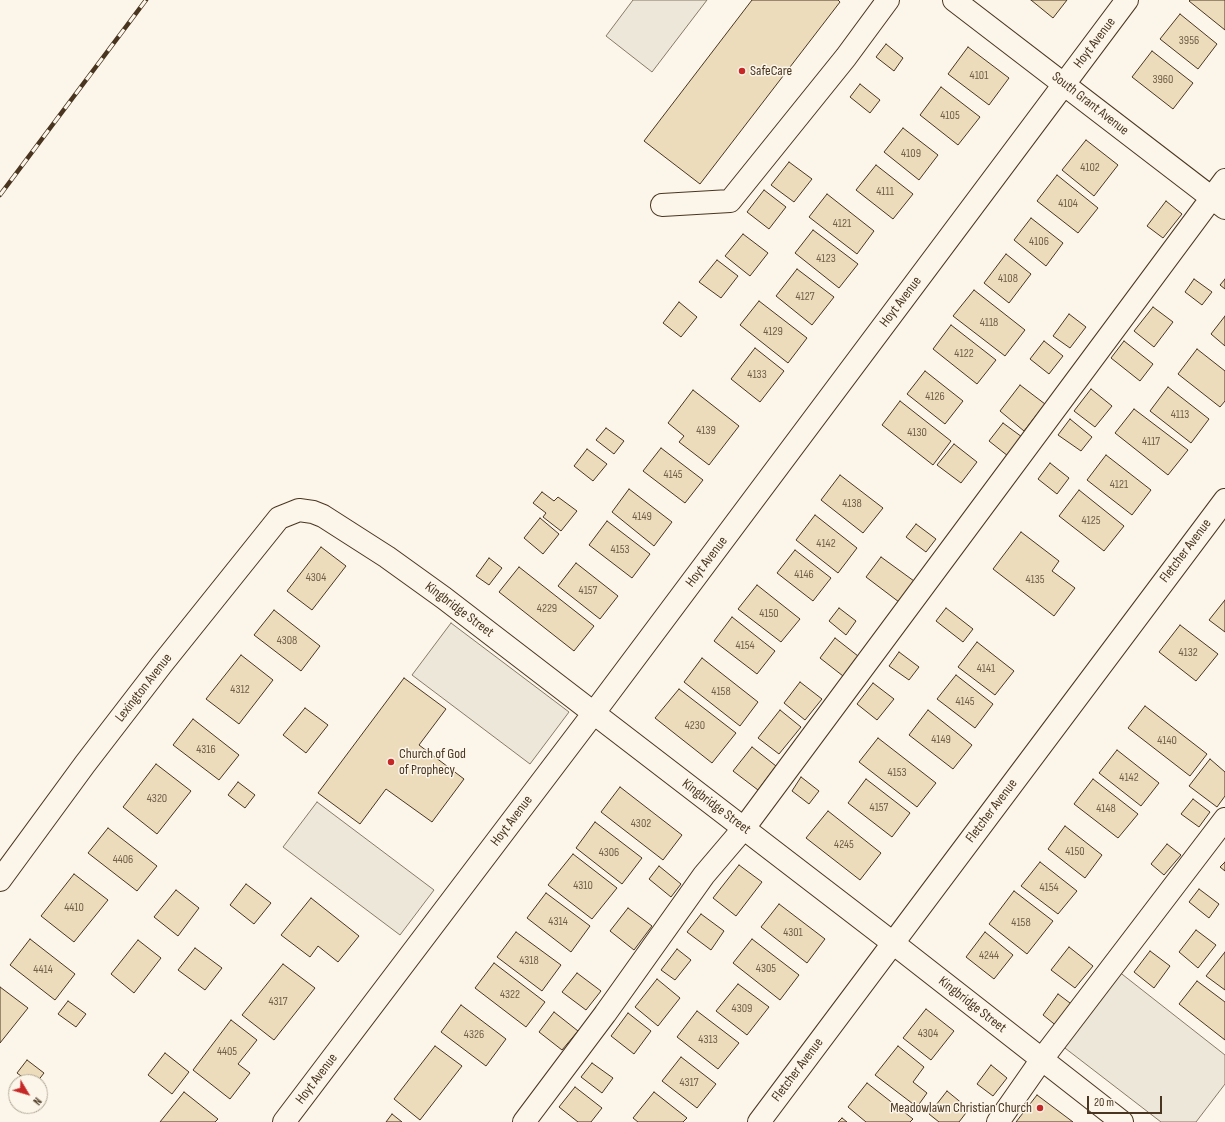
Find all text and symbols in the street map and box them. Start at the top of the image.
street label: Hoyt Avenue [1071,14,1119,72]
house number: 3956 [1179,34,1199,48]
place label: SafeCare [750,63,792,79]
marker: SafeCare [737,66,747,76]
house number: 4101 [970,69,988,83]
street label: South Grant Avenue [1048,69,1132,139]
house number: 3960 [1153,73,1173,87]
house number: 4105 [940,109,960,123]
house number: 4109 [901,147,921,161]
house number: 4102 [1080,161,1100,175]
house number: 4111 [876,185,894,199]
house number: 4104 [1058,197,1078,211]
house number: 4121 [833,217,851,231]
house number: 4106 [1029,235,1049,249]
house number: 4123 [816,252,836,266]
house number: 4108 [998,272,1018,286]
street label: Hoyt Avenue [877,273,925,331]
house number: 4127 [795,290,815,304]
house number: 4118 [980,316,998,330]
house number: 4129 [763,325,783,339]
house number: 4122 [954,347,974,361]
house number: 4133 [747,368,767,382]
house number: 4126 [925,390,945,404]
house number: 4113 [1171,408,1189,422]
house number: 4139 [696,424,716,438]
house number: 4130 [907,426,927,440]
house number: 4117 [1142,435,1160,449]
house number: 4145 [663,468,683,482]
house number: 4121 [1110,478,1128,492]
house number: 4138 [842,497,862,511]
house number: 4149 [632,510,652,524]
house number: 4125 [1081,514,1101,528]
street label: Fletcher Avenue [1157,516,1215,586]
street label: Hoyt Avenue [683,533,731,591]
house number: 4142 [816,537,836,551]
house number: 4153 [610,543,630,557]
house number: 4146 [794,568,814,582]
house number: 4304 [306,571,326,585]
house number: 4135 [1025,573,1045,587]
street label: Kingbridge Street [421,579,497,641]
house number: 4157 [579,584,597,598]
house number: 4229 [537,602,557,616]
house number: 4150 [759,607,779,621]
house number: 4308 [277,634,297,648]
house number: 4154 [735,639,755,653]
house number: 4132 [1178,646,1198,660]
street label: Lexington Avenue [112,650,176,726]
house number: 4141 [977,662,995,676]
house number: 4312 [230,683,250,697]
house number: 4158 [711,685,731,699]
house number: 4145 [955,695,975,709]
house number: 4230 [685,719,705,733]
house number: 4149 [931,733,951,747]
house number: 4140 [1157,734,1177,748]
house number: 4316 [196,743,216,757]
place label: Church of God of Prophecy [399,746,466,778]
marker: Church of God of Prophecy [386,757,396,767]
house number: 4153 [887,766,907,780]
house number: 4142 [1119,771,1139,785]
street label: Kingbridge Street [678,776,754,838]
street label: Fletcher Avenue [963,776,1021,846]
house number: 4320 [147,792,167,806]
street label: Hoyt Avenue [488,792,536,850]
house number: 4157 [870,801,888,815]
house number: 4148 [1096,802,1116,816]
house number: 4302 [631,817,651,831]
house number: 4245 [834,838,854,852]
house number: 4150 [1065,845,1085,859]
house number: 4306 [599,846,619,860]
house number: 4406 [113,853,133,867]
house number: 4310 [573,879,593,893]
house number: 4154 [1039,881,1059,895]
house number: 4410 [64,901,84,915]
house number: 4314 [548,915,568,929]
house number: 4158 [1011,916,1031,930]
house number: 4301 [783,926,803,940]
house number: 4244 [979,949,999,963]
house number: 4318 [519,954,539,968]
house number: 4305 [756,962,776,976]
house number: 4414 [33,963,53,977]
street label: Kingbridge Street [935,973,1009,1037]
house number: 4322 [500,988,520,1002]
house number: 4317 [268,995,288,1009]
house number: 4309 [732,1002,752,1016]
house number: 4304 [918,1027,938,1041]
house number: 4326 [464,1028,484,1042]
house number: 4313 [698,1033,718,1047]
street label: Fletcher Avenue [769,1035,827,1105]
house number: 4405 [217,1045,237,1059]
street label: Hoyt Avenue [293,1050,341,1108]
north arrow [8,1074,48,1114]
house number: 4317 [679,1076,699,1090]
scale bar [1089,1088,1164,1114]
text: N [30,1095,44,1107]
text: 20 m [1094,1095,1114,1110]
place label: Meadowlawn Christian Church [890,1100,1032,1116]
marker: Meadowlawn Christian Church [1035,1103,1045,1113]

